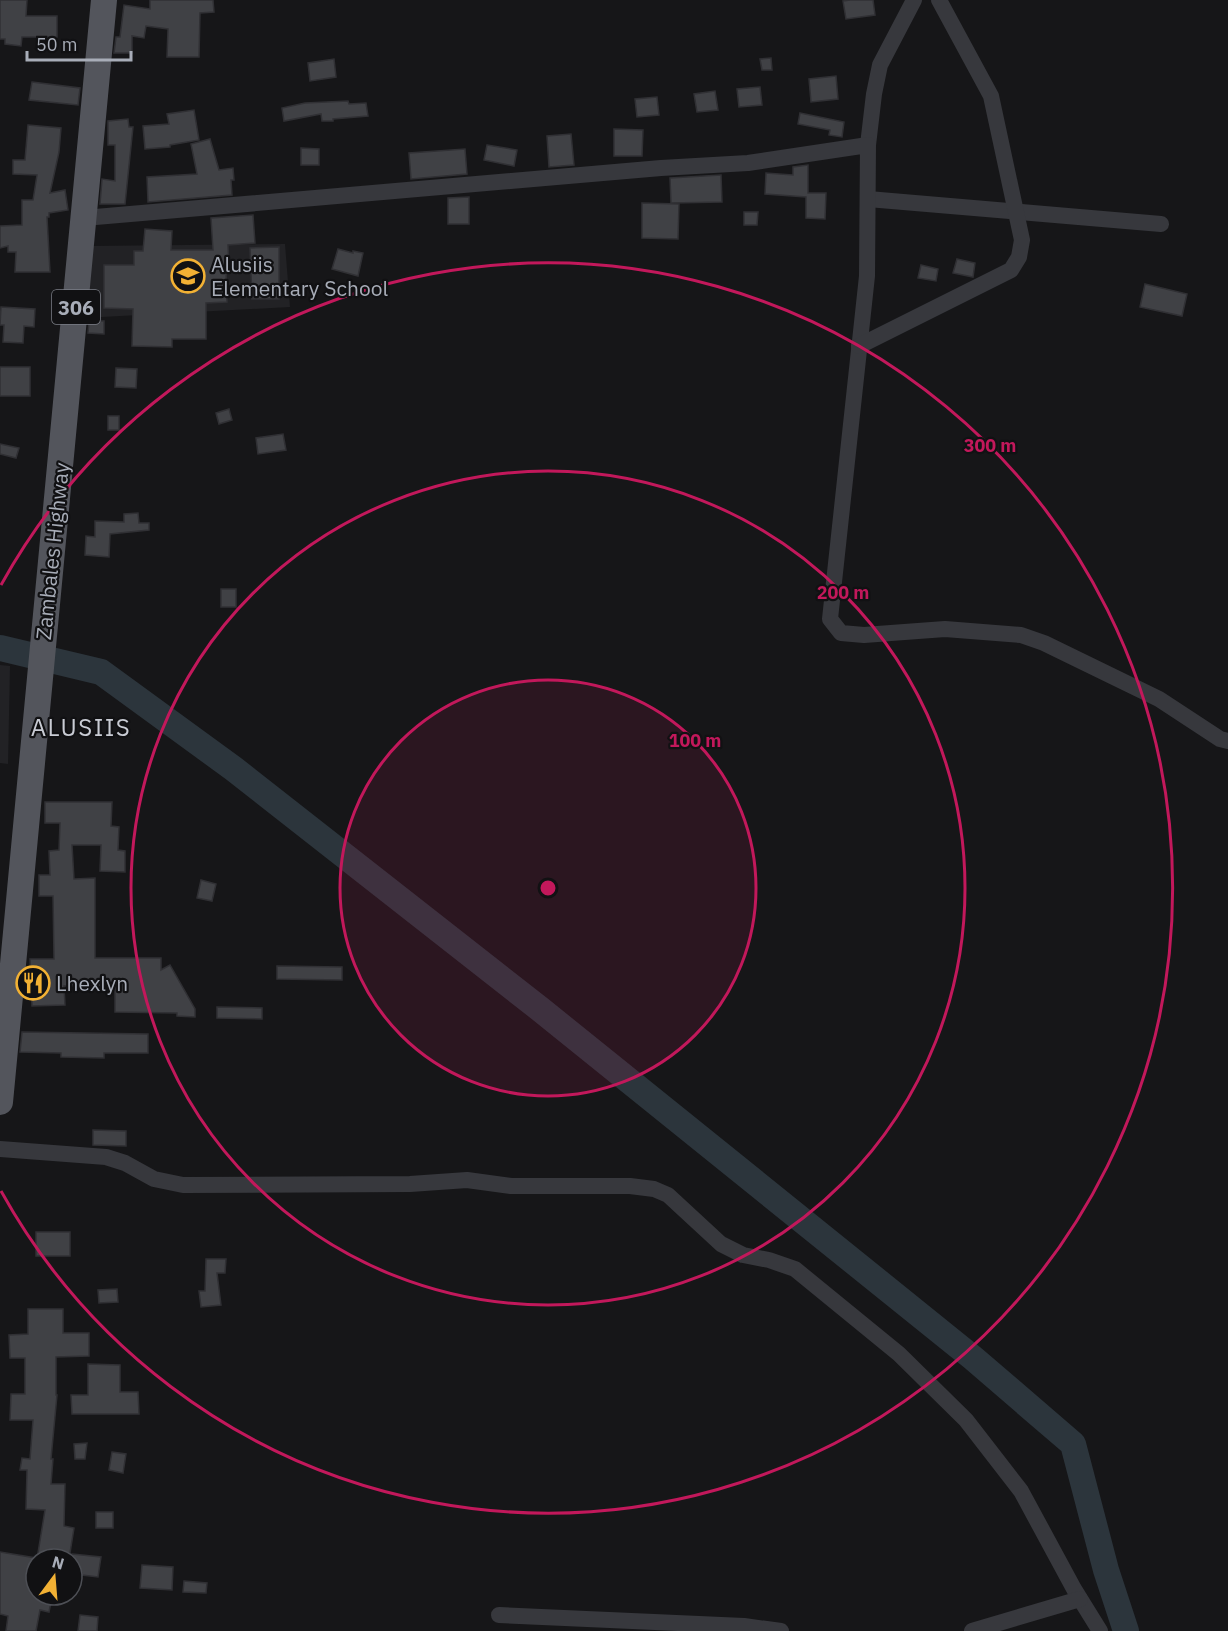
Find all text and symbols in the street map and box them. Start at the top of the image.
scale bar [27,24,130,62]
text: 50 m [36,33,78,56]
place label: Alusiis Elementary School [211,250,388,302]
school or university icon: Alusiis Elementary School [170,258,206,294]
road number: 306 [52,290,100,324]
text: 300 m [964,434,1016,457]
street label: Zambales Highway [29,460,75,641]
text: 200 m [817,581,869,604]
district label: ALUSIIS [31,711,131,743]
text: 100 m [669,729,721,752]
centre of rings [538,878,558,898]
restaurant icon: Lhexlyn [15,965,51,1001]
place label: Lhexlyn [56,969,128,997]
north arrow [24,1547,84,1607]
text: N [50,1551,66,1574]

